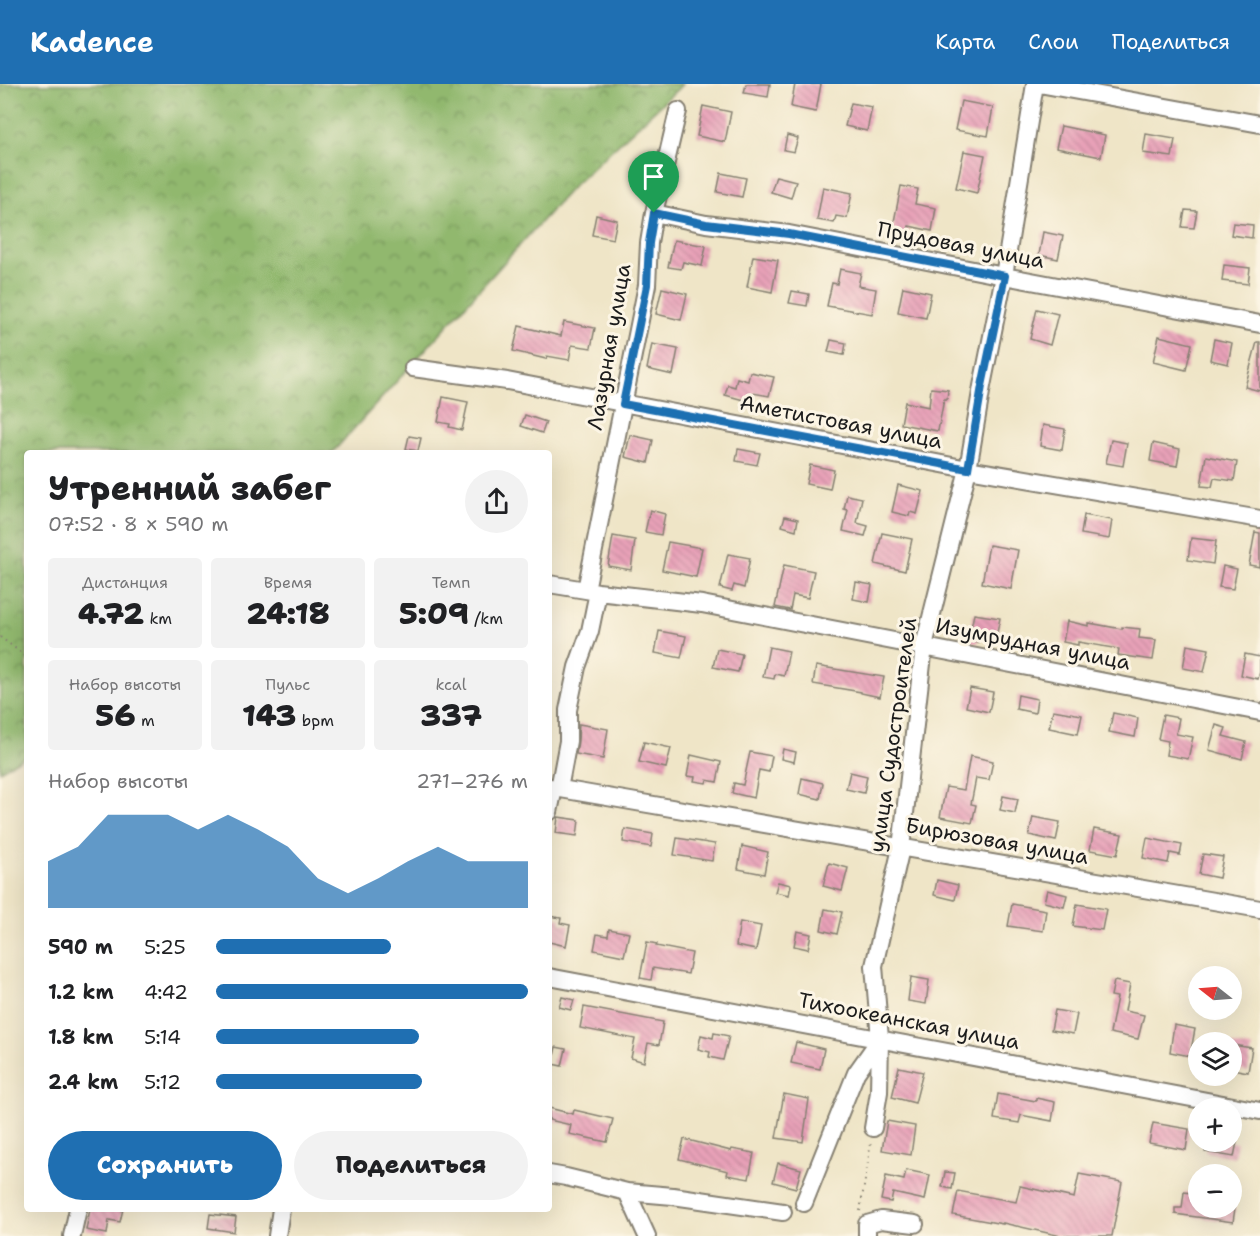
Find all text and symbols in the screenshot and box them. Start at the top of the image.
text: Kadence [30,23,154,61]
text: Карта [935,28,995,56]
text: Слои [1028,28,1079,56]
text: Поделиться [1112,28,1230,56]
pin [628,151,679,213]
icon: arrive [637,160,670,193]
street label: Прудовая улица [875,215,1047,275]
street label: Лазурная улица [581,262,637,432]
street label: Аметистовая улица [737,389,945,455]
text: Утренний забег [48,466,331,511]
button: share [465,470,528,533]
text: 07:52 · 8 × 590 m [48,511,228,537]
text: Дистанция [82,572,168,593]
text: Время [264,572,312,593]
text: Темп [432,572,470,593]
text: 4.72 [78,593,144,634]
text: 24:18 [246,593,330,634]
text: 5:09 [399,593,469,634]
text: km [144,608,172,629]
text: /km [469,608,503,629]
street label: Изумрудная улица [933,611,1133,677]
street label: улица Судостроителей [863,615,923,854]
text: Набор высоты [69,674,181,695]
text: Пульс [266,674,310,695]
text: kcal [435,674,467,695]
text: 56 [95,695,135,736]
text: 143 [242,695,296,736]
text: 337 [420,695,482,736]
text: m [135,710,155,731]
text: bpm [296,710,334,731]
text: Набор высоты [48,768,188,794]
text: 271–276 m [416,768,528,794]
street label: Бирюзовая улица [903,811,1091,871]
text: 590 m [48,934,113,960]
text: 5:25 [144,934,186,960]
north arrow [1188,966,1242,1020]
map controls [1188,966,1242,1218]
text: 1.2 km [48,979,114,1005]
text: 4:42 [144,979,188,1005]
street label: Тихоокеанская улица [796,986,1022,1056]
text: 1.8 km [48,1024,114,1050]
text: 5:14 [144,1024,181,1050]
button: layers [1188,1032,1242,1086]
text: 2.4 km [48,1069,118,1095]
text: 5:12 [144,1069,181,1095]
button: + [1188,1098,1242,1152]
button: Сохранить [48,1131,282,1200]
button: Поделиться [294,1131,528,1200]
button: − [1188,1164,1242,1218]

